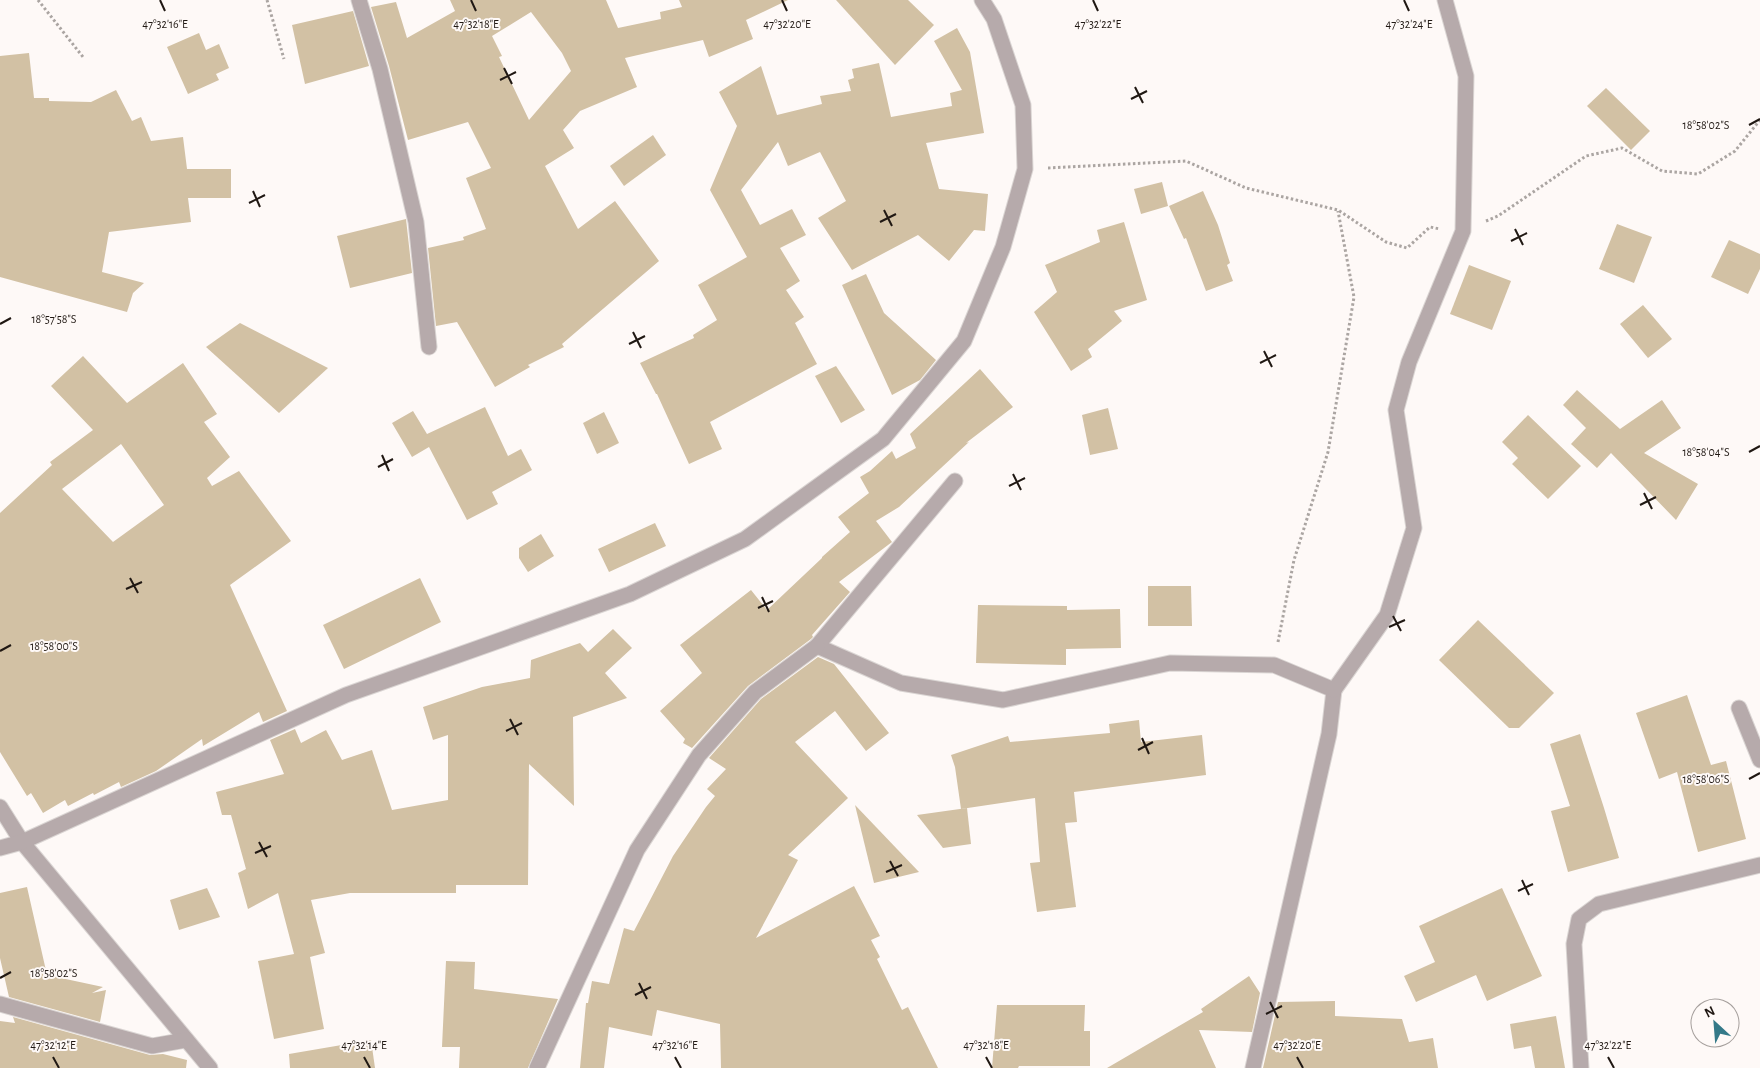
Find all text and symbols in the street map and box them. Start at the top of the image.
text: 47°32'16"E [142,18,188,30]
text: 47°32'18"E [453,18,499,30]
text: 47°32'20"E [763,18,811,30]
text: 47°32'22"E [1075,18,1122,30]
text: 47°32'24"E [1385,18,1433,30]
text: 18°58'02"S [1683,119,1730,131]
text: 18°57'58"S [31,313,77,325]
text: 18°58'04"S [1682,446,1730,458]
text: 18°58'00"S [30,640,78,652]
text: 18°58'06"S [1682,773,1730,785]
text: 18°58'02"S [31,967,78,979]
north arrow [1690,998,1740,1048]
text: N [1702,1004,1717,1021]
text: 47°32'12"E [30,1039,76,1051]
text: 47°32'14"E [341,1039,387,1051]
text: 47°32'16"E [652,1039,698,1051]
text: 47°32'18"E [963,1039,1009,1051]
text: 47°32'20"E [1273,1039,1321,1051]
text: 47°32'22"E [1585,1039,1632,1051]

